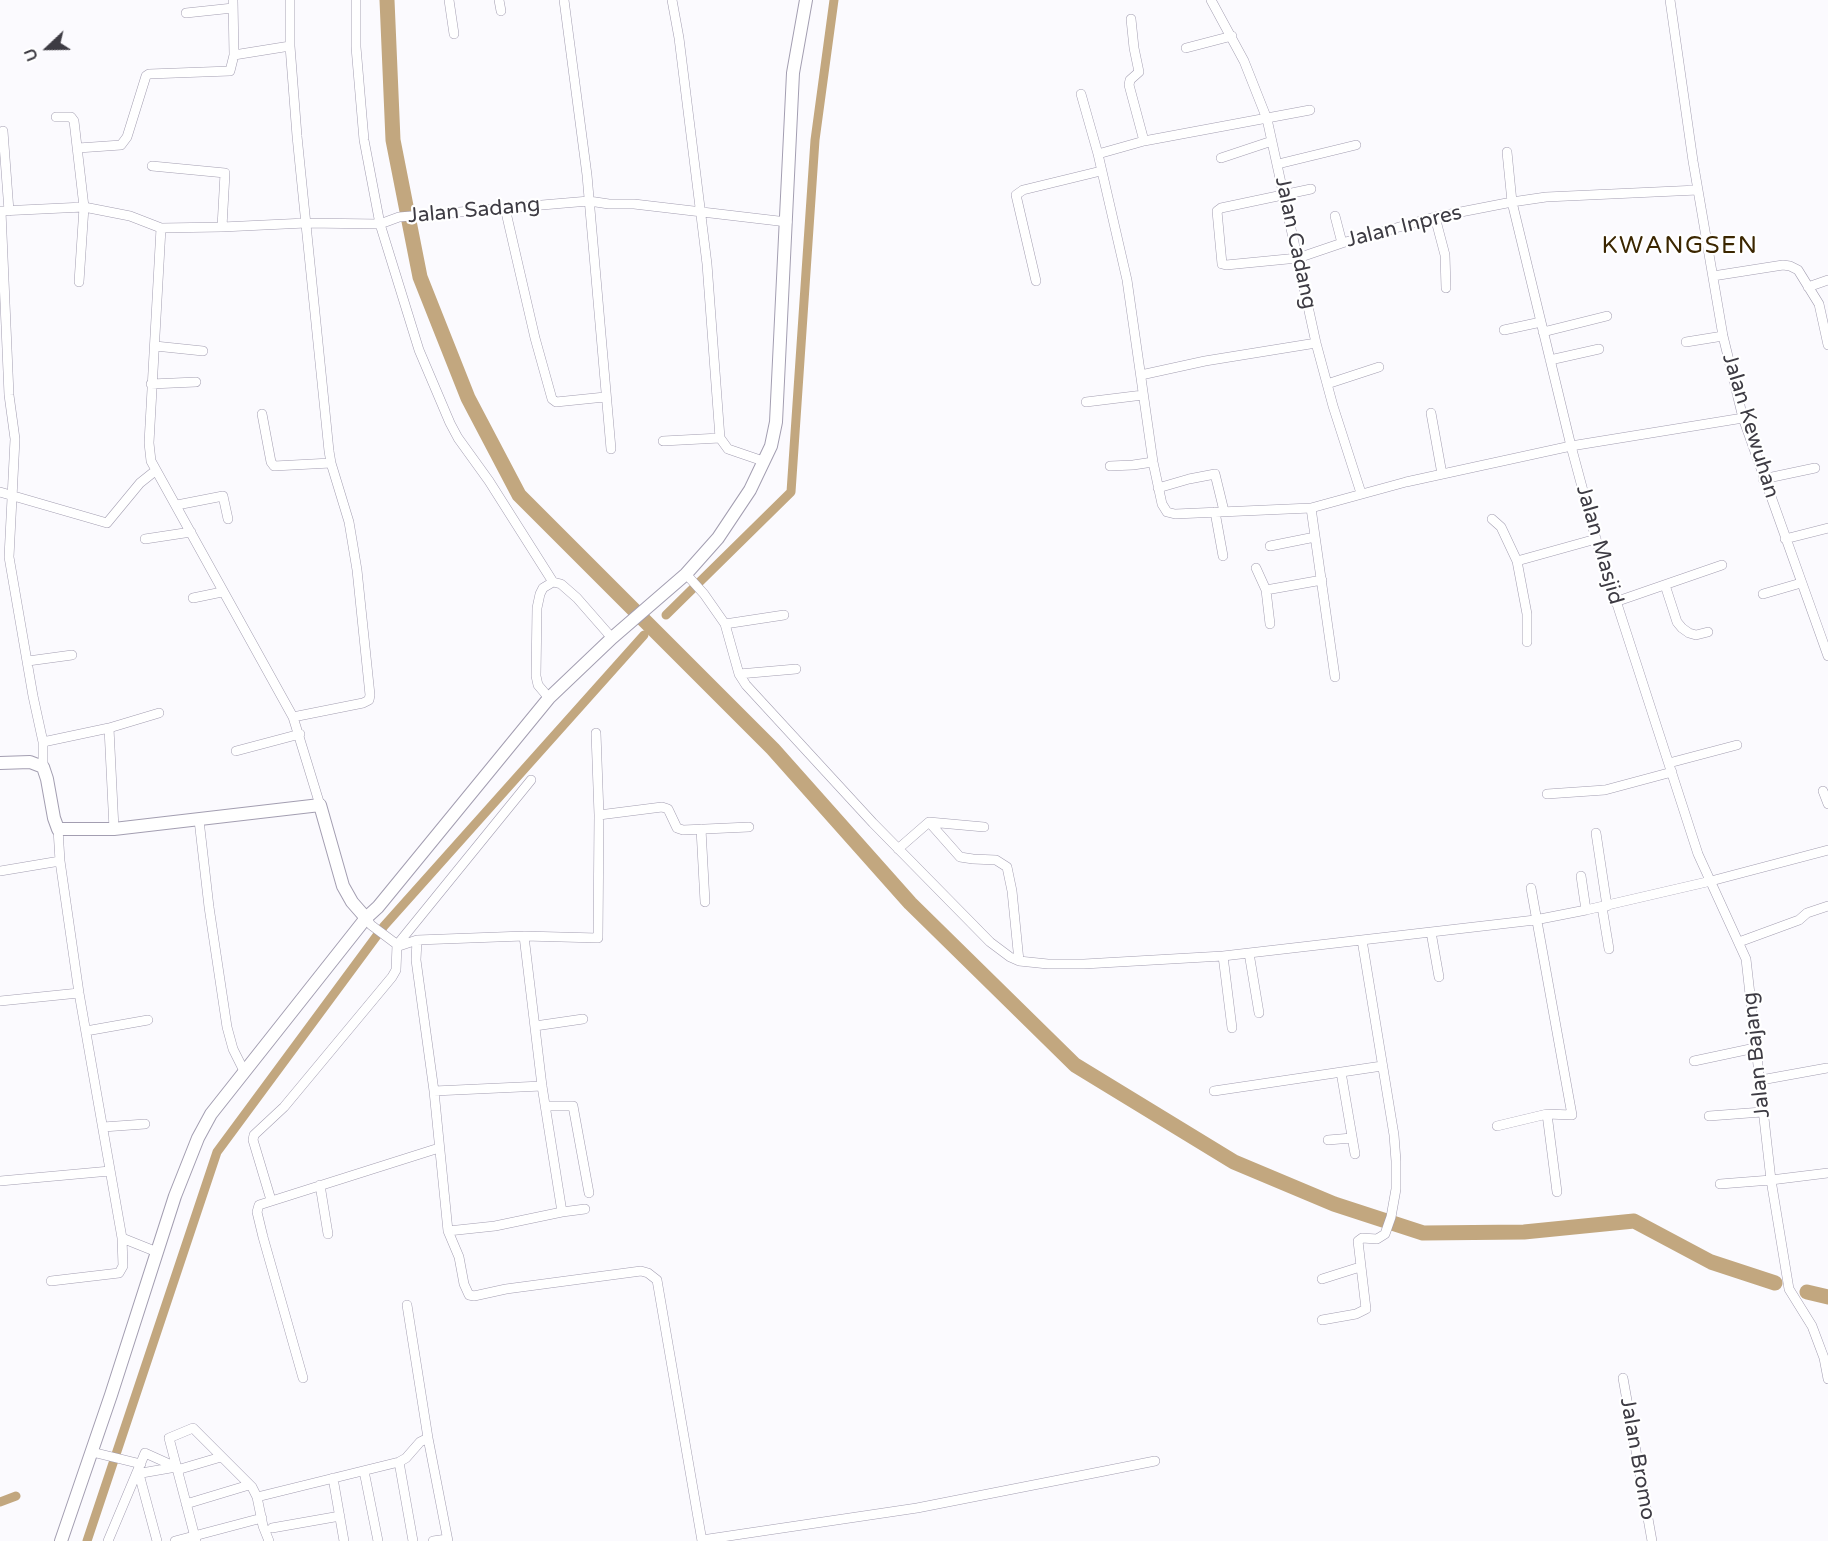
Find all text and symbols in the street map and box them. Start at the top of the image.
north arrow [18,18,78,78]
text: U [20,45,43,64]
street label: Jalan Cadang [1269,175,1321,311]
street label: Jalan Sadang [407,193,541,229]
street label: Jalan Inpres [1344,200,1464,254]
district label: KWANGSEN [1601,233,1759,261]
street label: Jalan Kewuhan [1716,351,1784,501]
street label: Jalan Masjid [1570,482,1628,608]
street label: Jalan Bajang [1738,991,1776,1119]
street label: Jalan Bromo [1614,1396,1660,1522]

